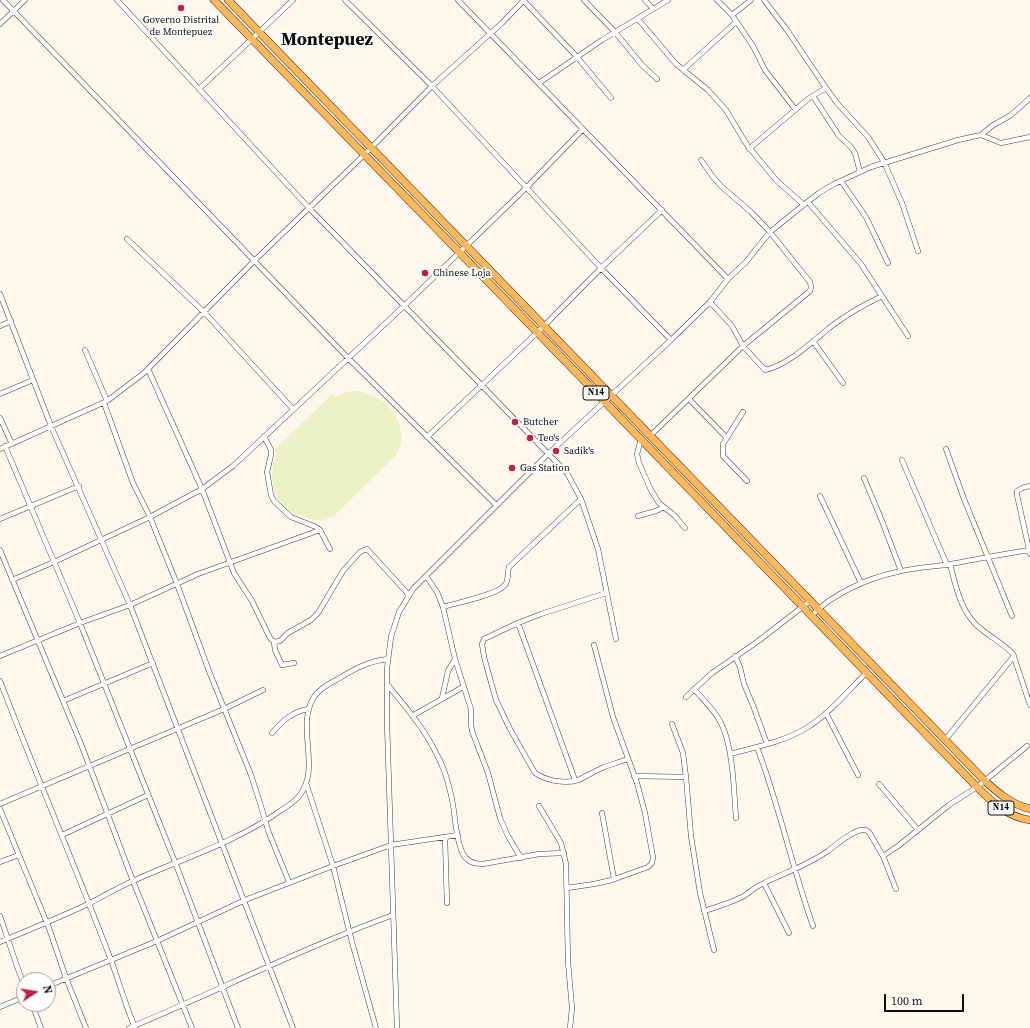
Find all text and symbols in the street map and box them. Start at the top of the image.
marker: Governo Distrital de Montepuez [176,3,186,13]
place label: Governo Distrital de Montepuez [143,14,219,38]
district label: Montepuez [281,29,373,51]
place label: Chinese Loja [433,267,491,279]
marker: Chinese Loja [420,268,430,278]
road number: N14 [583,386,609,400]
place label: Butcher [523,416,558,428]
marker: Butcher [510,417,520,427]
place label: Teo's [538,432,559,444]
marker: Teo's [525,433,535,443]
place label: Sadik's [564,445,594,457]
marker: Sadik's [551,446,561,456]
place label: Gas Station [520,462,570,474]
marker: Gas Station [507,463,517,473]
road number: N14 [988,801,1014,815]
north arrow [16,972,56,1012]
text: N [39,984,55,995]
scale bar [886,986,966,1012]
text: 100 m [891,993,923,1009]

